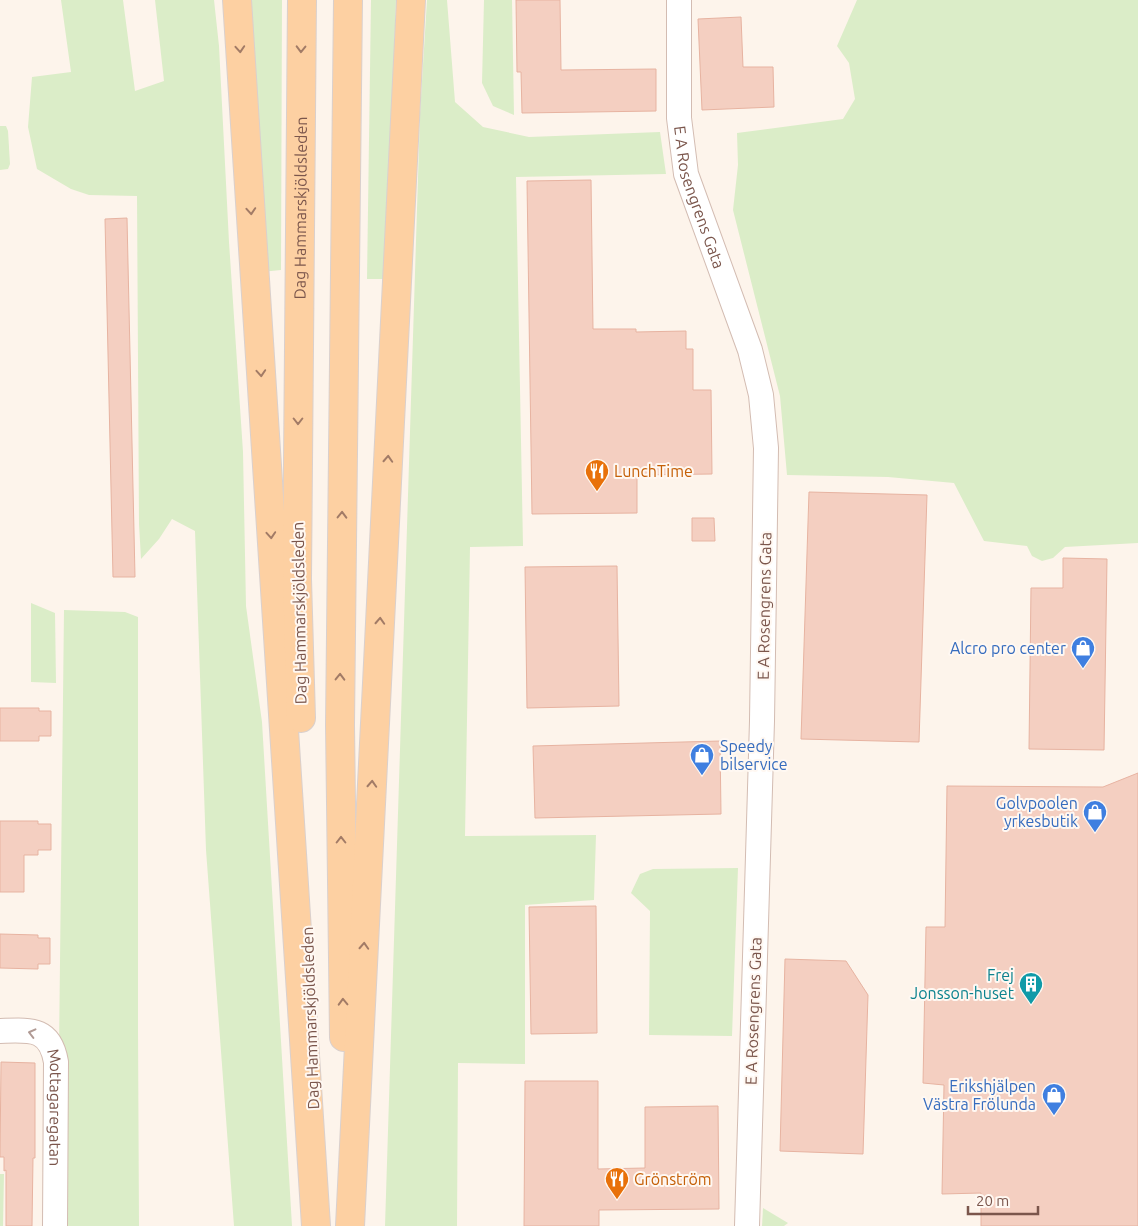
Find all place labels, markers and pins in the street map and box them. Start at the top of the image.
restaurant icon: LunchTime [584,458,610,492]
place label: LunchTime [614,462,693,480]
shop icon: Alcro pro center [1070,635,1096,669]
place label: Alcro pro center [950,639,1066,657]
place label: Speedy bilservice [720,737,788,773]
shop icon: Speedy bilservice [689,742,715,776]
place label: Golvpoolen yrkesbutik [996,794,1078,830]
shop icon: Golvpoolen yrkesbutik [1082,799,1108,833]
place label: Frej Jonsson-huset [910,966,1015,1002]
building icon: Frej Jonsson-huset [1018,971,1044,1005]
place label: Erikshjälpen Västra Frölunda [923,1077,1036,1113]
shop icon: Erikshjälpen Västra Frölunda [1041,1082,1067,1116]
restaurant icon: Grönström [604,1166,630,1200]
place label: Grönström [634,1170,712,1188]

